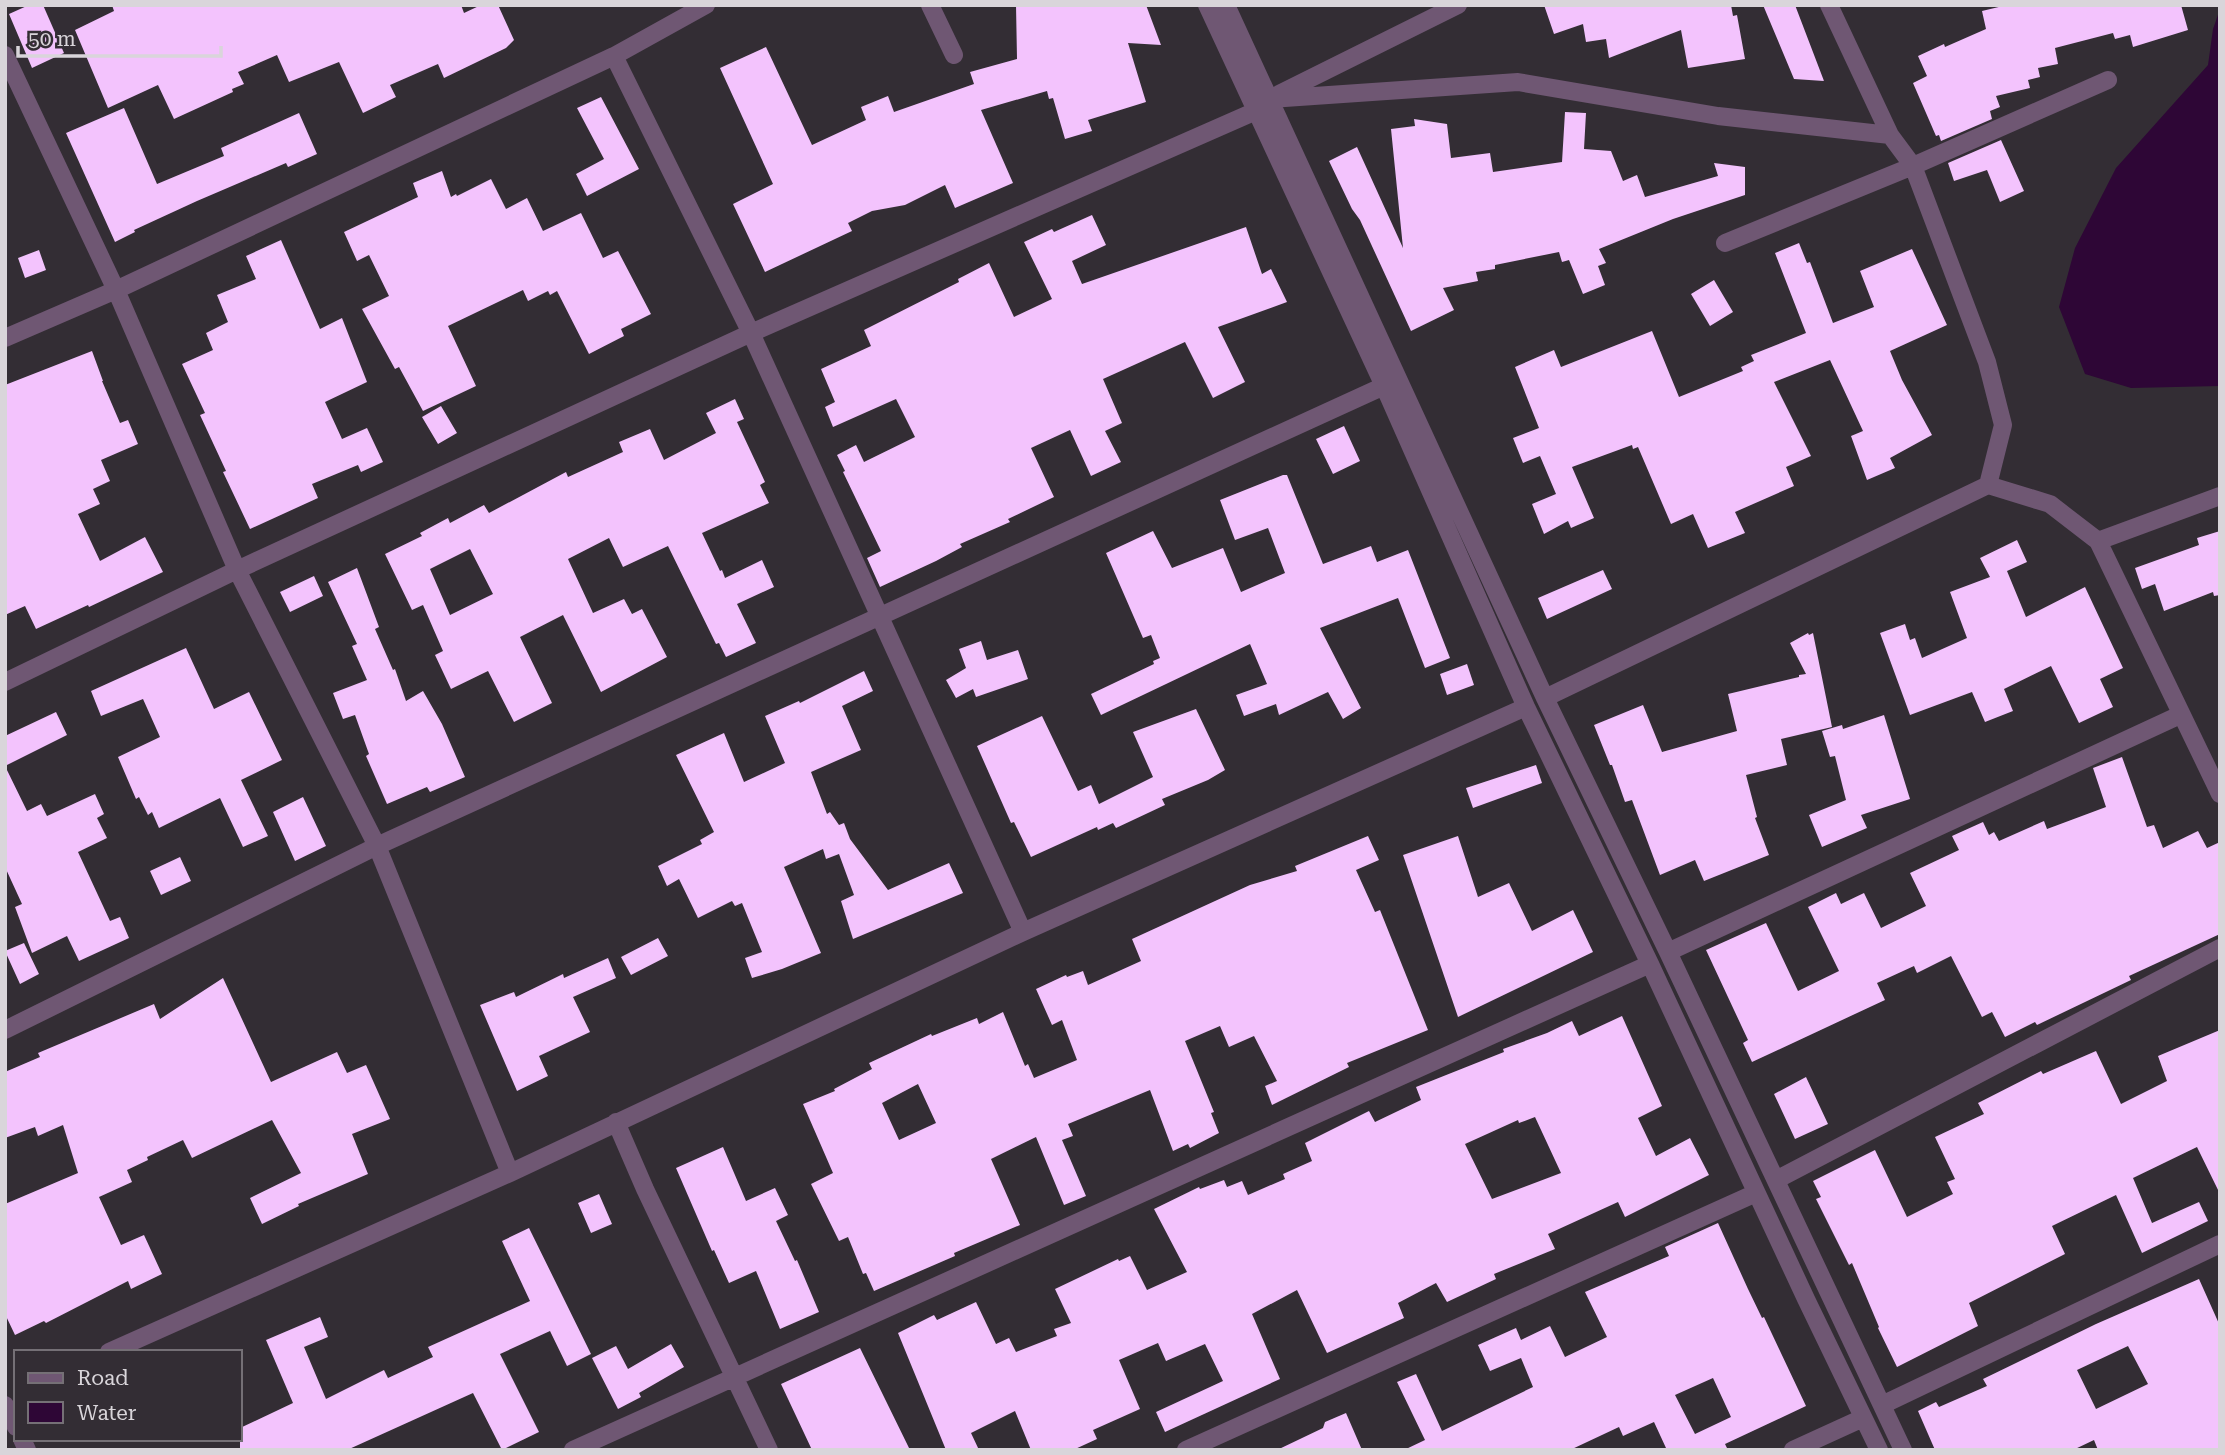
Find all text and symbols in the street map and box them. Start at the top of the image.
scale bar [18,14,220,58]
text: 50 m [28,27,76,51]
legend [14,1350,242,1441]
text: Road [77,1366,129,1390]
text: Water [77,1401,137,1425]

